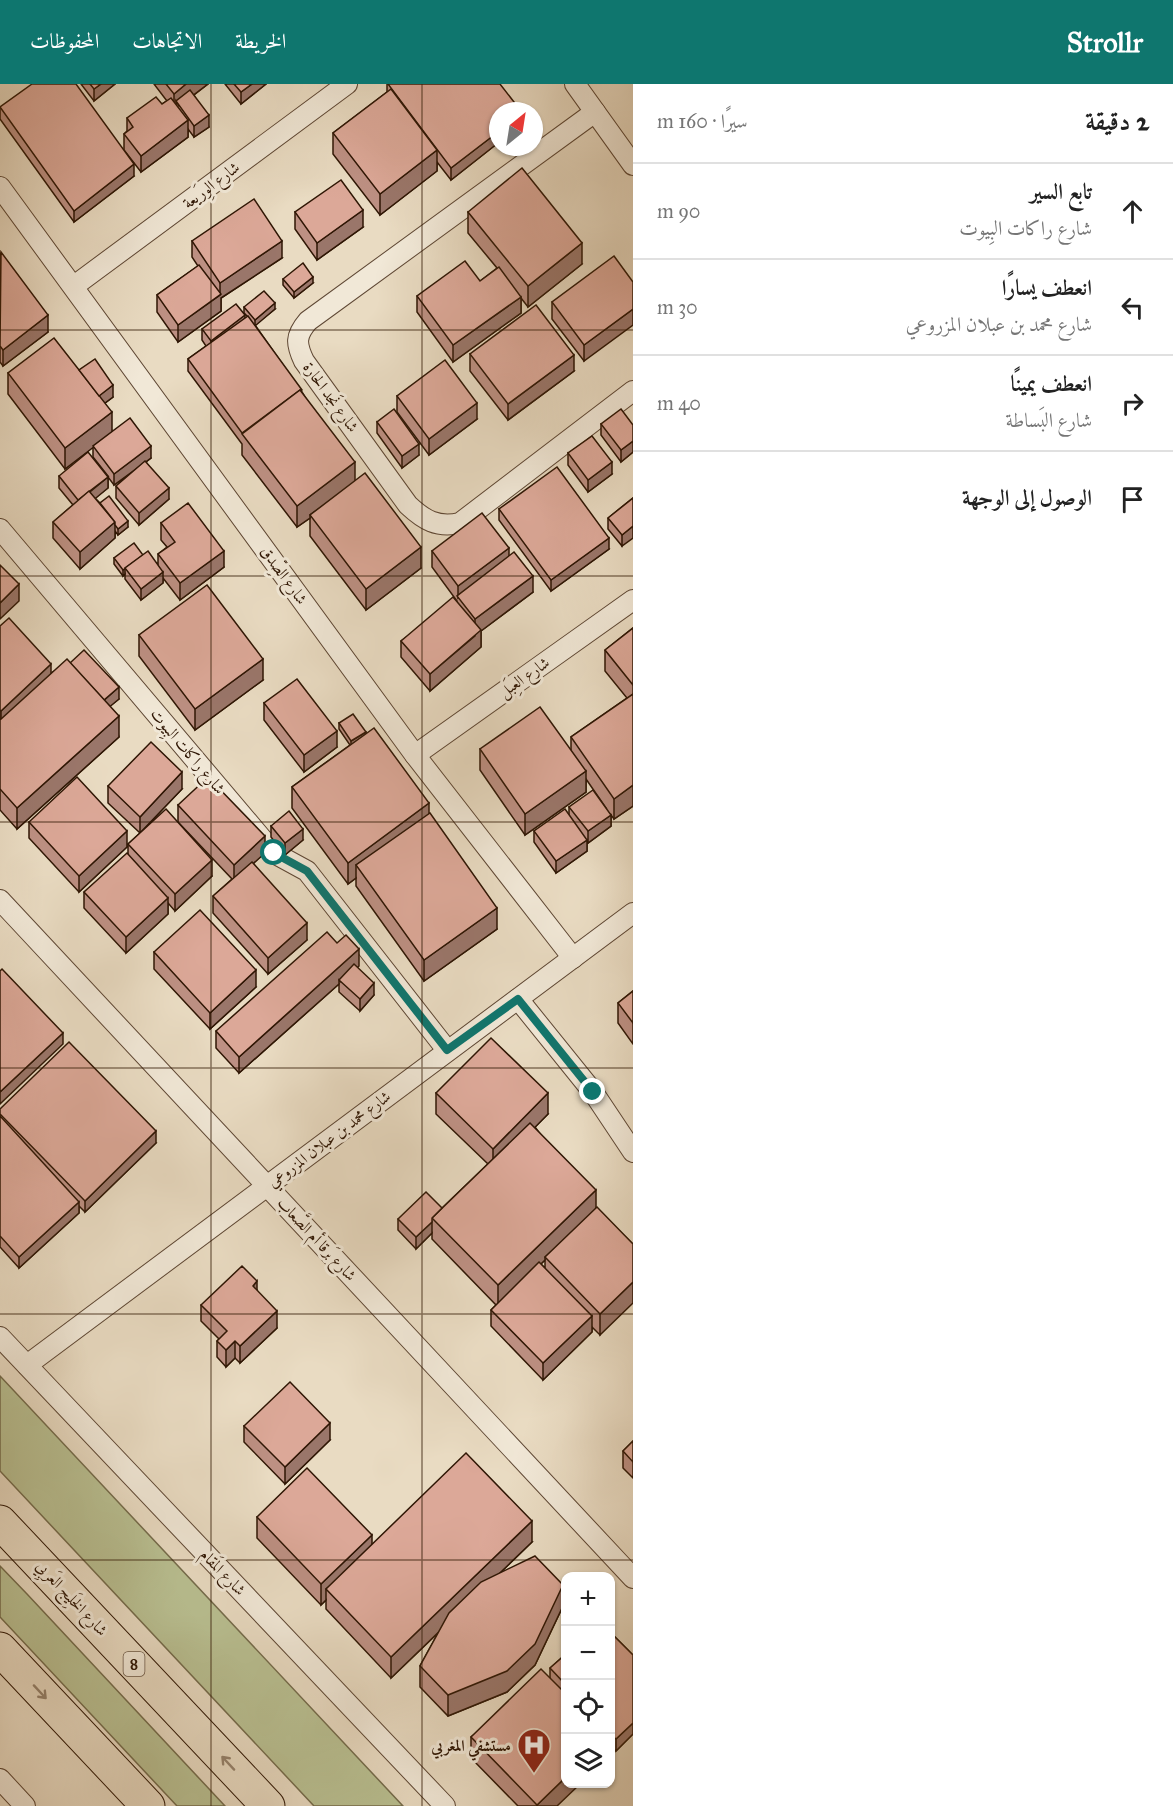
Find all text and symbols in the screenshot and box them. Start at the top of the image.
text: Strollr [1067,25,1143,60]
text: المحفوظات [30,28,99,54]
text: الاتجاهات [132,28,202,54]
text: الخريطة [235,28,286,54]
north arrow [489,102,543,156]
text: 2 دقيقة [1085,105,1149,137]
text: سيرًا · 160 m [657,109,748,133]
street label: شارع الوِرَيعة [178,156,246,216]
text: تابع السير [1030,178,1092,205]
icon: ahead [1116,195,1149,228]
text: 90 m [657,199,701,223]
text: شارع راكات البِيوت [959,216,1092,240]
text: انعطف يسارًا [1002,274,1092,301]
icon: left [1116,291,1149,324]
text: 30 m [657,295,698,319]
text: شارع محمد بن عبلان المزروعي [906,312,1092,336]
street label: شارع نَجد الحارة [296,357,364,438]
text: انعطف يمينًا [1011,370,1092,397]
icon: right [1116,387,1149,420]
text: 40 m [657,391,701,415]
text: شارع البَساطة [1005,408,1092,432]
icon: arrive [1116,483,1149,516]
text: الوصول إلى الوجهة [962,484,1092,511]
street label: شارع الصِّدق [253,541,313,610]
street label: شارع العِبَل [494,651,555,705]
street label: شارع راكات البِيوت [144,704,229,800]
route start [260,839,286,865]
route end [579,1078,605,1104]
street label: شارع محمد بن عبلان المزروعي [264,1087,397,1195]
street label: شارع بَرقا أم الصَّعاب [270,1191,363,1288]
street label: شارع المَقام [193,1543,251,1603]
street label: شارع الخَلِيج العَربِي [29,1555,113,1643]
map controls [561,1572,615,1788]
button: + [561,1572,615,1626]
button: − [561,1626,615,1680]
road number: 8 [124,1652,144,1676]
button: locate [561,1680,615,1734]
one-way arrow [33,1684,47,1699]
hospital icon: مستشفي المغربي [516,1727,552,1774]
button: layers [561,1734,615,1788]
place label: مستشفي المغربي [430,1736,511,1761]
one-way arrow [221,1756,235,1771]

